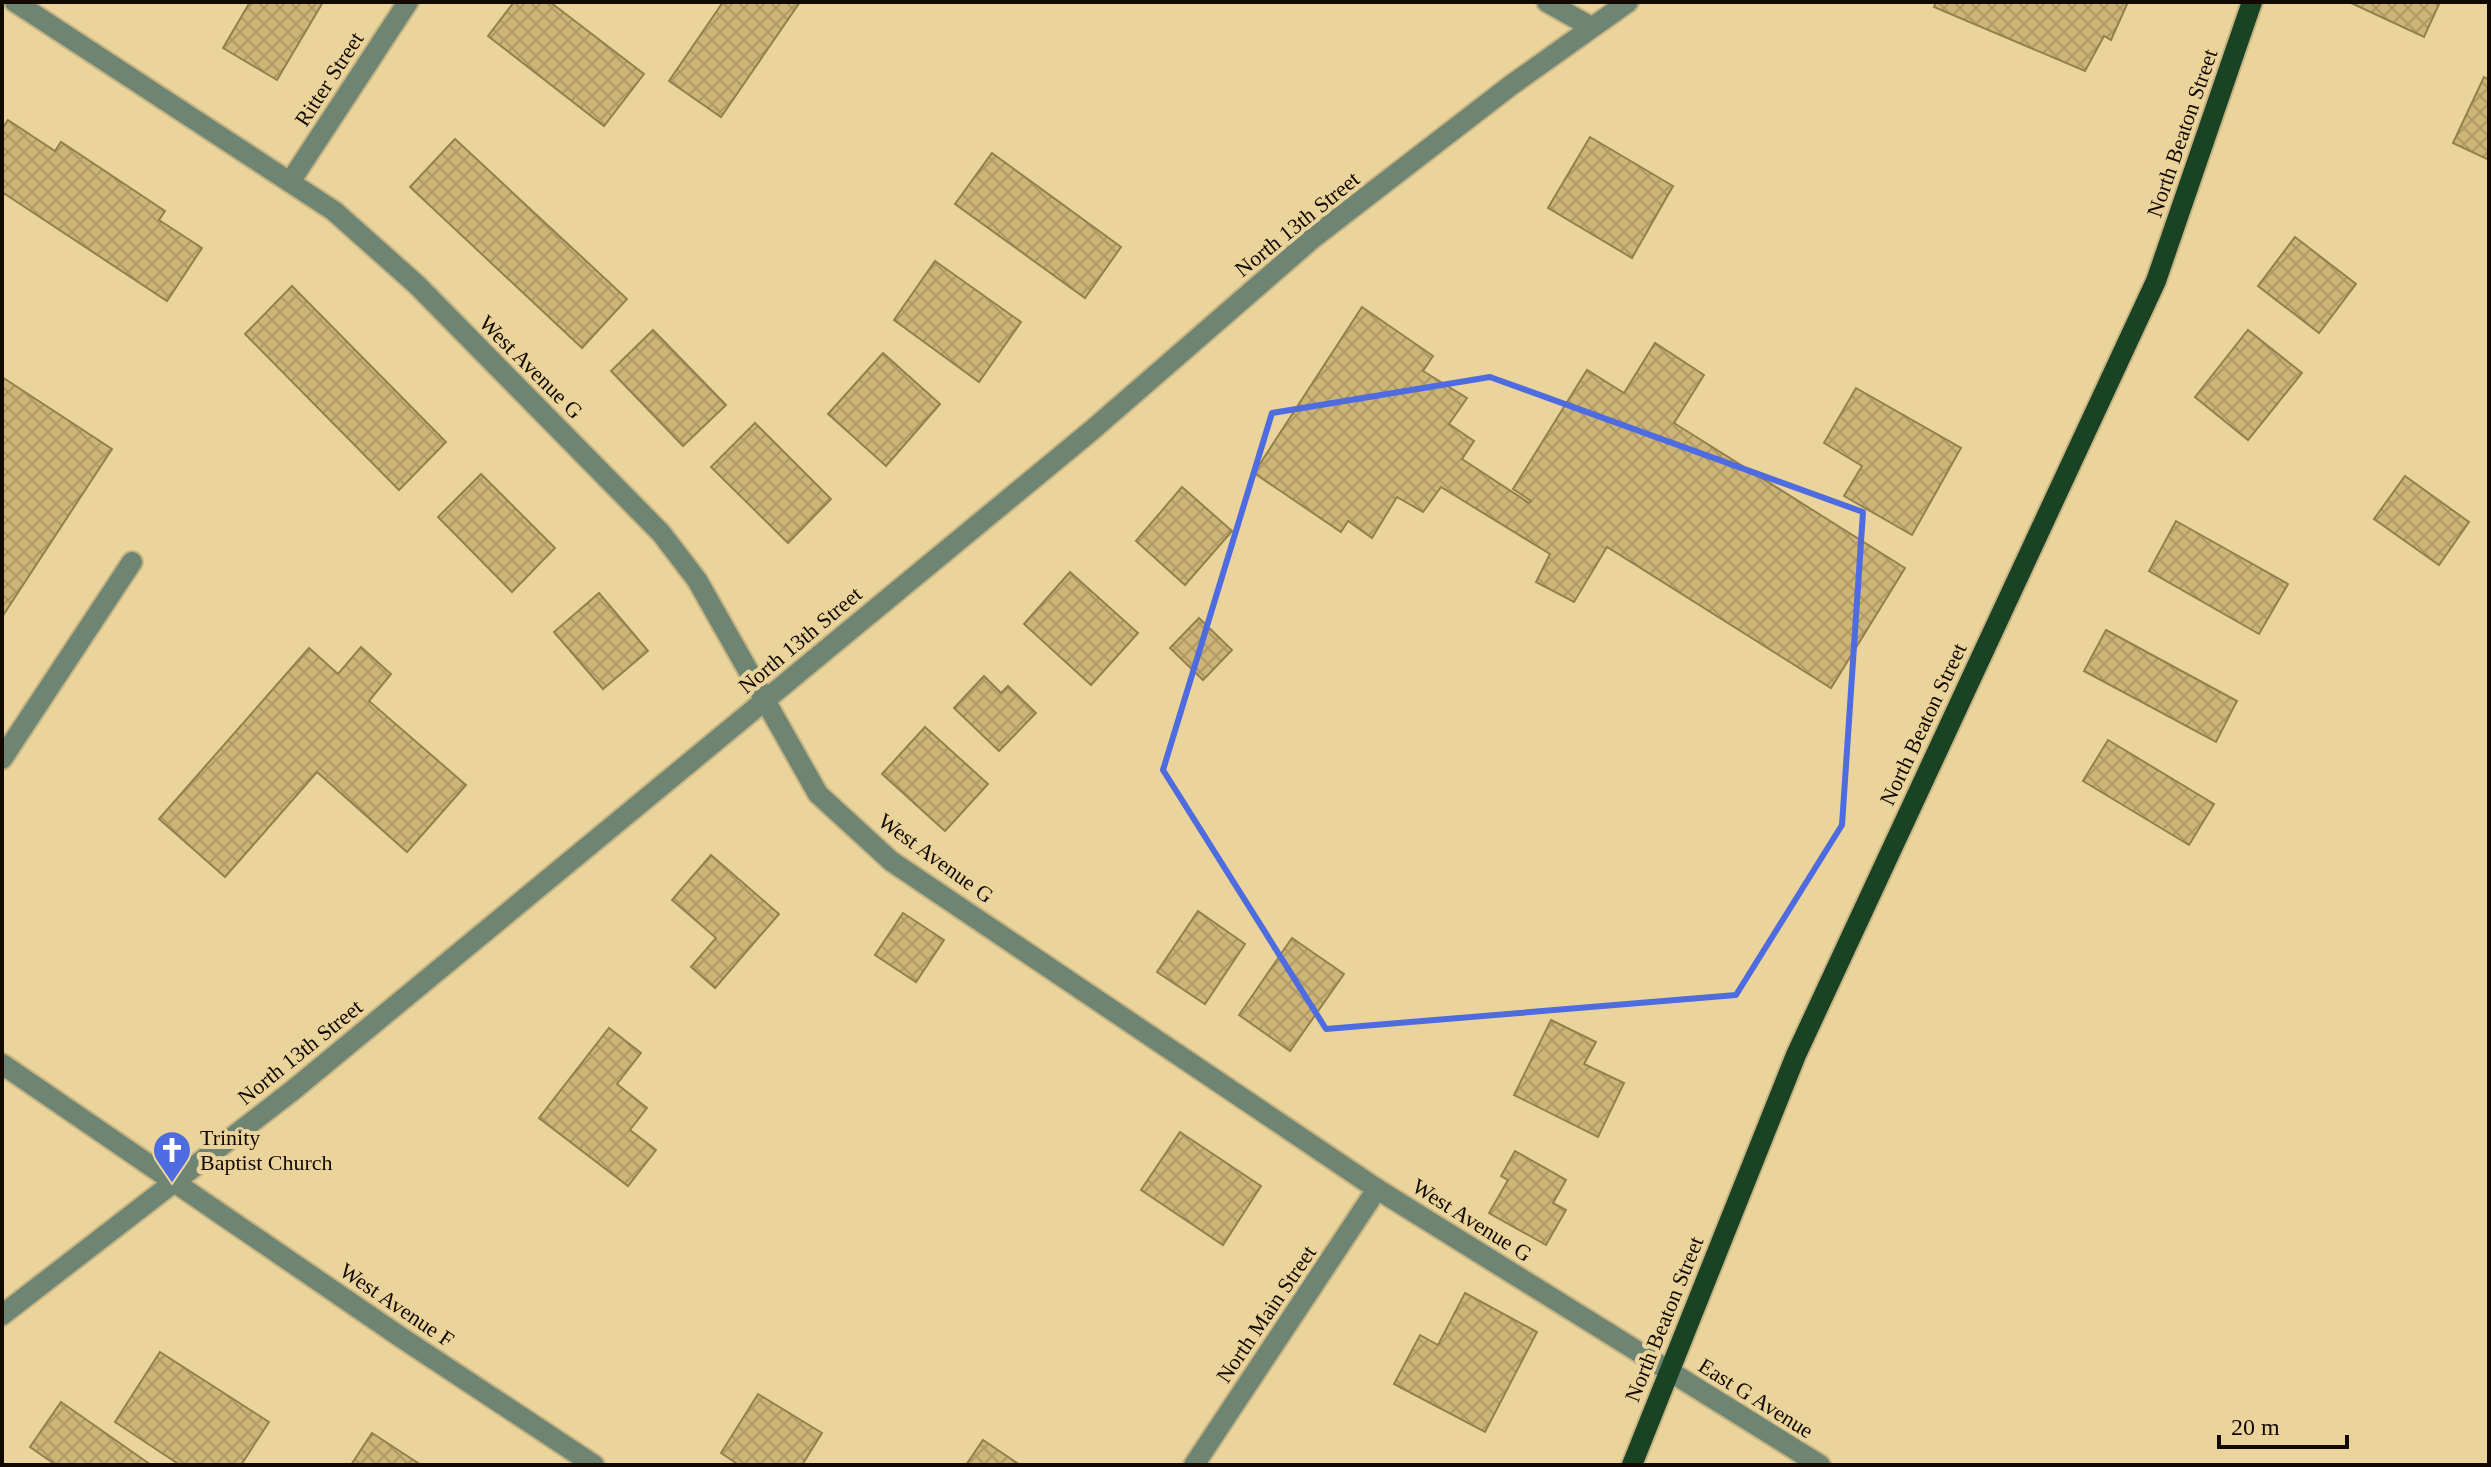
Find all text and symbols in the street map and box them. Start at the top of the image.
street label: Ritter Street [289,27,369,131]
street label: North Beaton Street [2142,46,2222,220]
street label: North 13th Street [1230,166,1364,282]
street label: West Avenue G [474,310,588,424]
street label: North 13th Street [733,581,867,699]
street label: North Beaton Street [1874,639,1972,809]
street label: West Avenue G [874,808,998,908]
street label: North 13th Street [233,994,367,1110]
place label: Trinity Baptist Church [200,1125,333,1175]
church icon: Trinity Baptist Church [151,1129,193,1184]
street label: West Avenue G [1408,1173,1536,1267]
street label: North Beaton Street [1619,1233,1709,1405]
street label: North Main Street [1211,1241,1321,1387]
street label: West Avenue F [335,1258,459,1352]
street label: East G Avenue [1694,1353,1818,1443]
scale bar [2219,1399,2347,1449]
text: 20 m [2231,1414,2280,1440]

